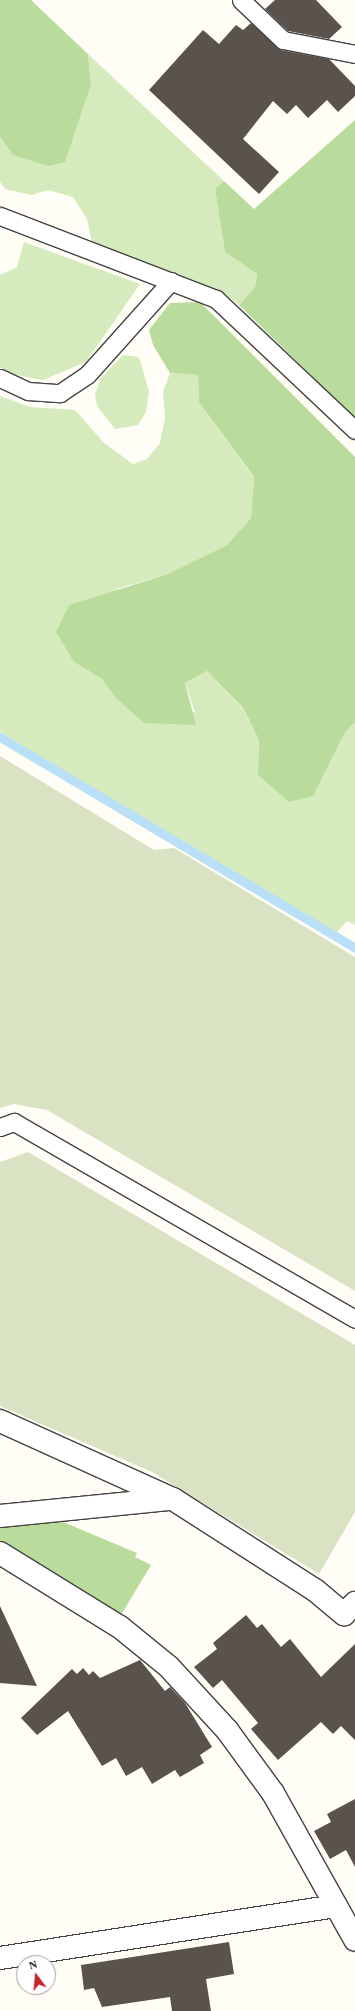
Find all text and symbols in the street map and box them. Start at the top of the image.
north arrow [16,1955,56,1995]
text: N [27,1958,38,1971]

